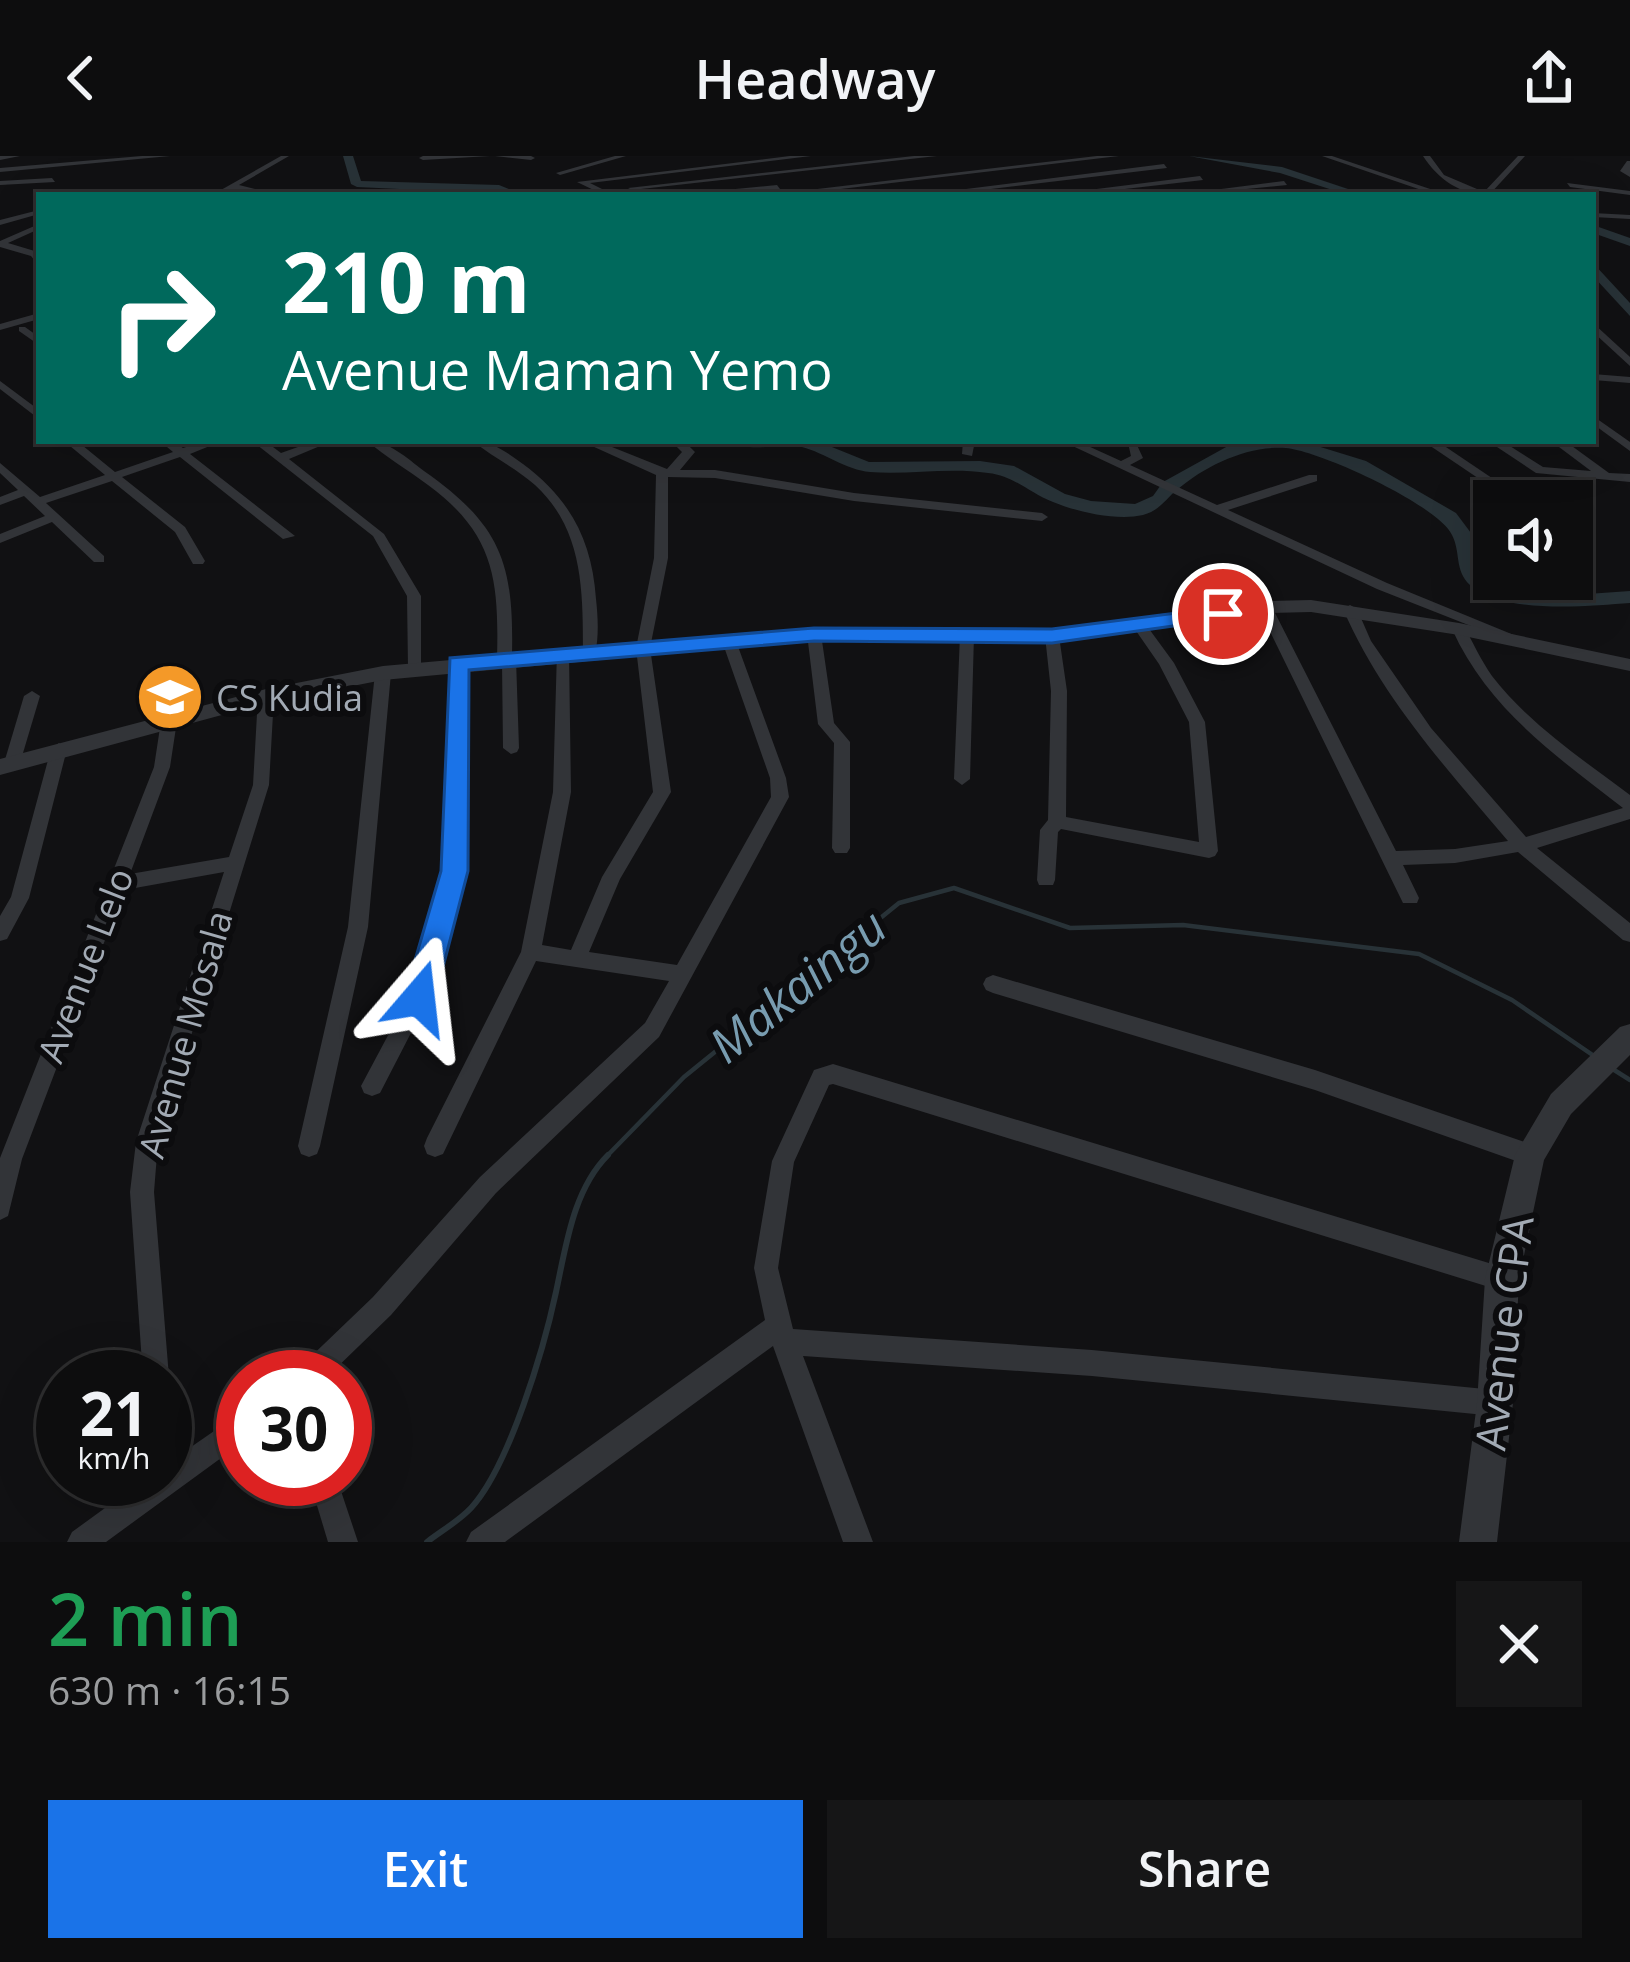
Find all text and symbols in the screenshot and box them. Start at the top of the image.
text: Headway [695,41,935,115]
icon: back [48,45,114,111]
icon: share [1516,45,1582,111]
text: 210 m [282,223,530,338]
icon: right [84,240,240,396]
text: Avenue Maman Yemo [282,332,833,406]
map controls [1473,480,1593,600]
button: sound [1473,480,1593,600]
pin [1172,563,1274,665]
icon: arrive [1190,581,1256,647]
school or university icon: CS Kudia [135,662,205,732]
place label: CS Kudia [216,673,363,722]
street label: Avenue Lelo [25,861,145,1069]
water label: Makaingu [695,894,899,1076]
street label: Avenue Mosala [126,905,244,1163]
position arrow [356,935,482,1061]
street label: Avenue CPA [1460,1212,1546,1453]
speed limit sign: 30 [216,1350,372,1506]
text: 21 [80,1372,148,1454]
text: km/h [78,1437,150,1478]
text: 2 min [48,1569,242,1667]
button: close [1456,1581,1582,1707]
text: 630 m · 16:15 [48,1663,291,1716]
button: Exit [48,1800,803,1938]
button: Share [827,1800,1582,1938]

